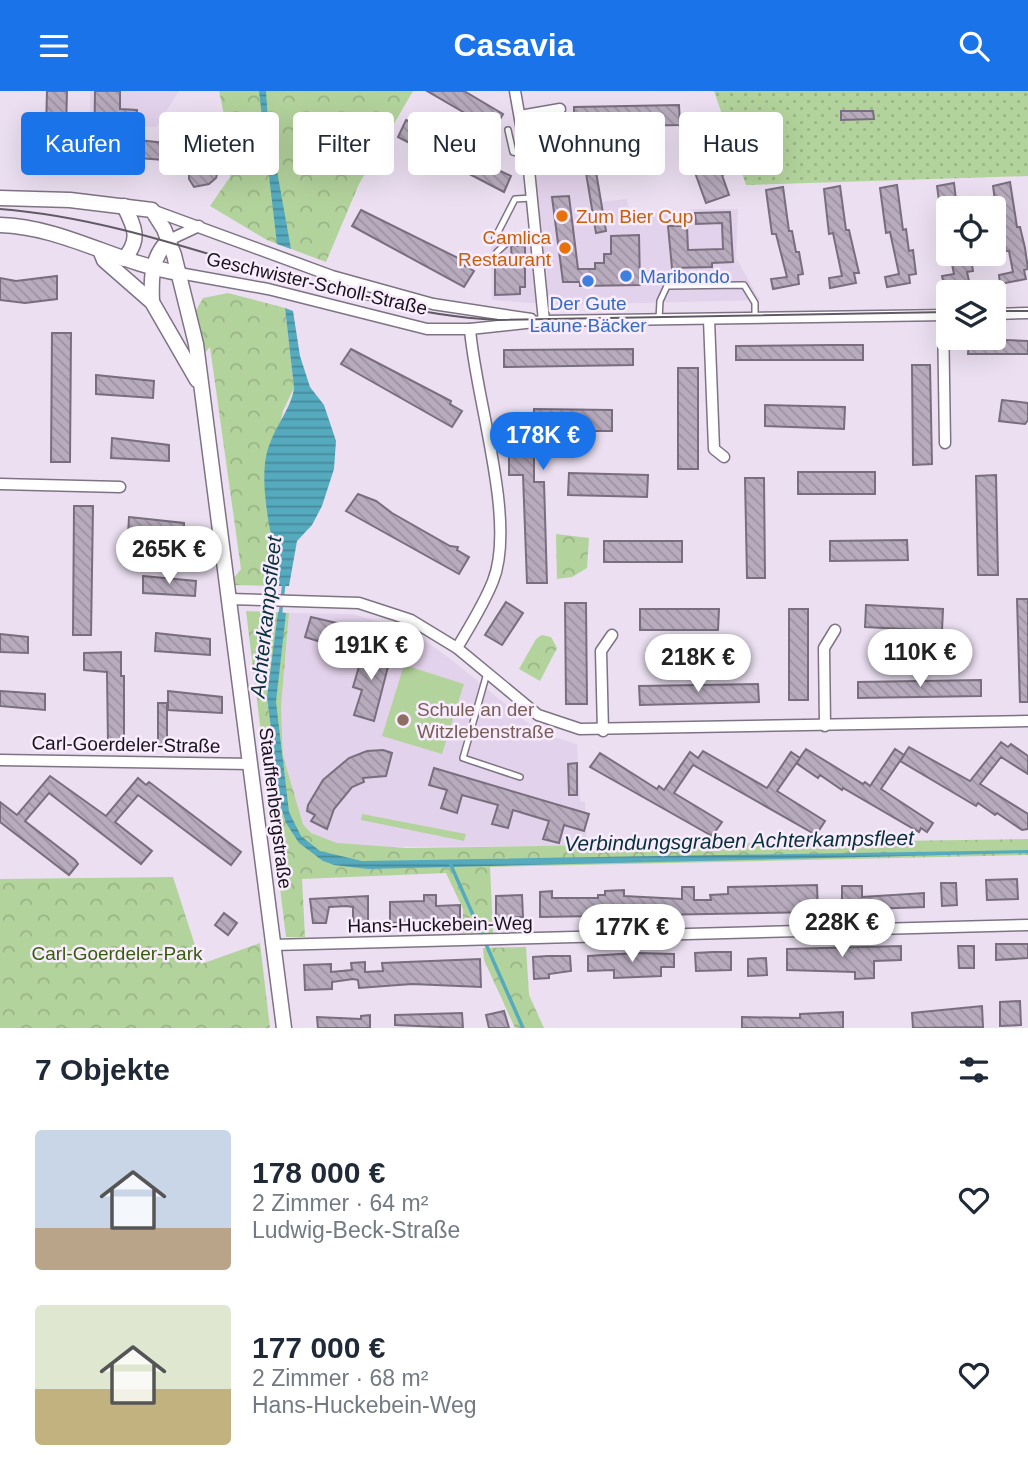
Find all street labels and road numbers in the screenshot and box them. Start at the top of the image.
street label: Geschwister-Scholl-Straße [204,248,429,319]
street label: Stauffenbergstraße [255,726,296,890]
street label: Carl-Goerdeler-Straße [31,732,221,757]
street label: Hans-Huckebein-Weg [347,912,533,937]

